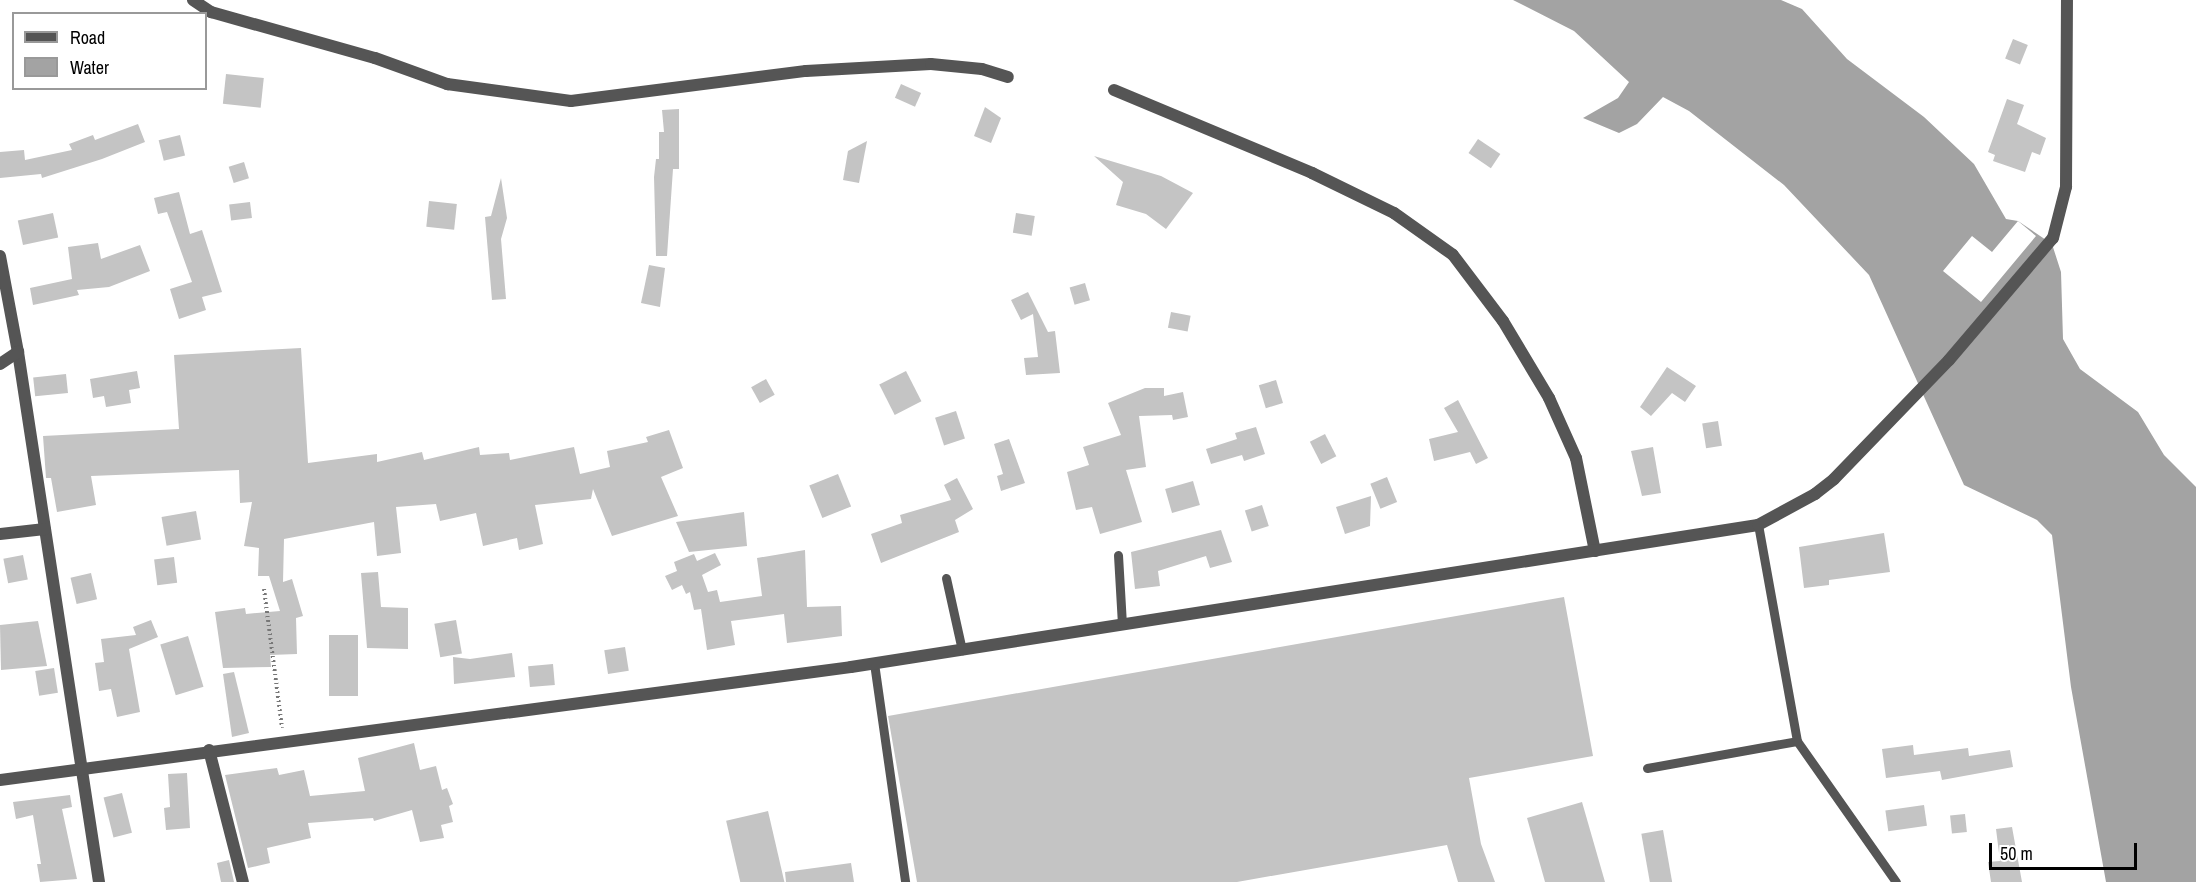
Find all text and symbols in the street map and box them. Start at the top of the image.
legend [12,12,207,90]
text: Road [70,25,105,50]
text: Water [70,55,109,80]
scale bar [1992,831,2140,869]
text: 50 m [2000,841,2033,866]

